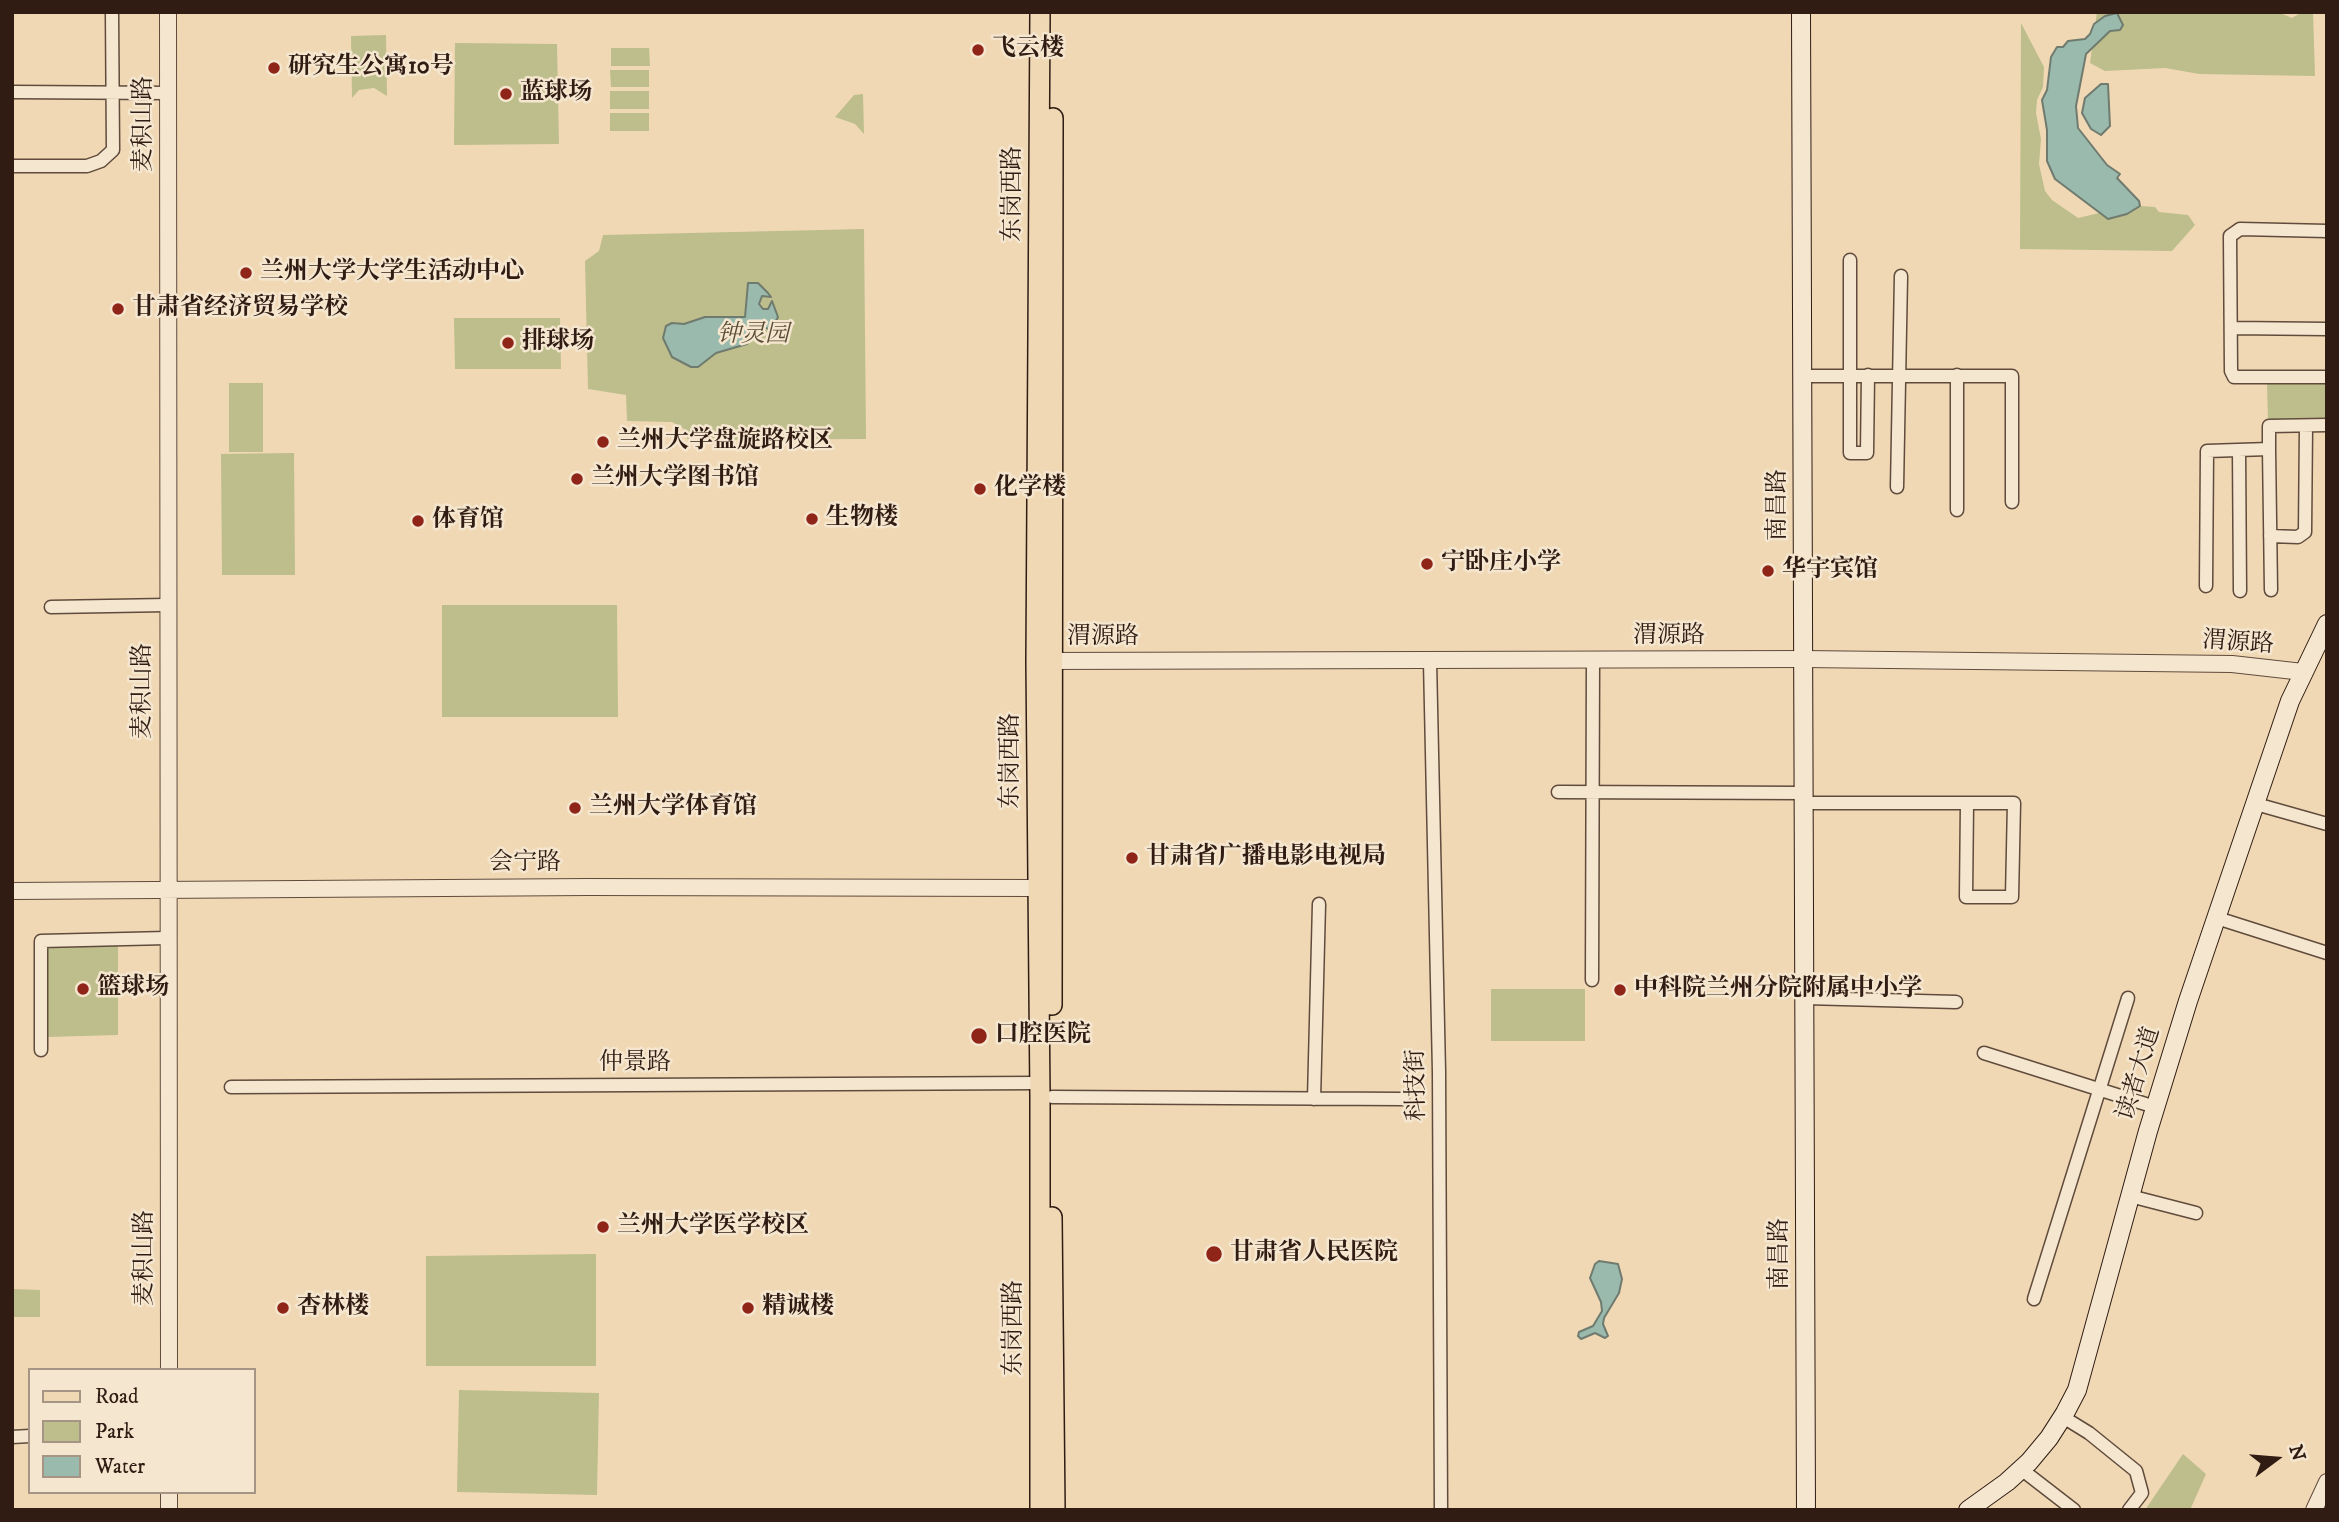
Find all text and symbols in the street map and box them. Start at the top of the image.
place label: 飞云楼 [992,36,1064,64]
marker: 飞云楼 [970,42,986,58]
place label: 研究生公寓10号 [288,54,454,82]
marker: 研究生公寓10号 [266,60,282,76]
street label: 麦积山路 [131,76,159,172]
place label: 蓝球场 [520,80,592,108]
marker: 蓝球场 [498,86,514,102]
street label: 东岗西路 [1000,146,1028,242]
place label: 兰州大学大学生活动中心 [260,259,524,287]
marker: 兰州大学大学生活动中心 [238,265,254,281]
place label: 甘肃省经济贸易学校 [132,295,348,323]
marker: 甘肃省经济贸易学校 [110,301,126,317]
park label: 钟灵园 [717,322,789,350]
place label: 排球场 [522,329,594,357]
marker: 排球场 [500,335,516,351]
place label: 兰州大学盘旋路校区 [617,428,833,456]
marker: 兰州大学盘旋路校区 [595,434,611,450]
place label: 兰州大学图书馆 [591,465,759,493]
street label: 南昌路 [1765,469,1793,541]
marker: 兰州大学图书馆 [569,471,585,487]
place label: 化学楼 [994,475,1066,503]
marker: 化学楼 [972,481,988,497]
place label: 生物楼 [826,505,898,533]
place label: 体育馆 [432,507,504,535]
marker: 生物楼 [804,511,820,527]
marker: 体育馆 [410,513,426,529]
place label: 宁卧庄小学 [1441,550,1561,578]
marker: 宁卧庄小学 [1419,556,1435,572]
place label: 华宇宾馆 [1782,557,1878,585]
marker: 华宇宾馆 [1760,563,1776,579]
street label: 渭源路 [1633,623,1705,651]
street label: 渭源路 [1067,624,1139,652]
street label: 渭源路 [2201,627,2275,661]
street label: 麦积山路 [130,643,158,739]
street label: 东岗西路 [998,713,1026,809]
place label: 兰州大学体育馆 [589,794,757,822]
marker: 兰州大学体育馆 [567,800,583,816]
place label: 甘肃省广播电影电视局 [1146,844,1386,872]
street label: 会宁路 [489,850,561,878]
marker: 甘肃省广播电影电视局 [1124,850,1140,866]
place label: 篮球场 [97,975,169,1003]
place label: 中科院兰州分院附属中小学 [1634,976,1922,1004]
marker: 篮球场 [75,981,91,997]
marker: 中科院兰州分院附属中小学 [1612,982,1628,998]
place label: 口腔医院 [995,1022,1091,1050]
street label: 读者大道 [2112,1024,2168,1124]
marker: 口腔医院 [969,1026,989,1046]
street label: 科技街 [1403,1049,1433,1121]
street label: 仲景路 [599,1050,671,1078]
street label: 麦积山路 [132,1210,160,1306]
place label: 兰州大学医学校区 [617,1213,809,1241]
street label: 南昌路 [1767,1218,1795,1290]
marker: 兰州大学医学校区 [595,1219,611,1235]
place label: 甘肃省人民医院 [1230,1240,1398,1268]
marker: 甘肃省人民医院 [1204,1244,1224,1264]
street label: 东岗西路 [1001,1280,1029,1376]
place label: 杏林楼 [297,1294,369,1322]
place label: 精诚楼 [762,1294,834,1322]
marker: 杏林楼 [275,1300,291,1316]
marker: 精诚楼 [740,1300,756,1316]
legend [28,1368,256,1494]
text: Road [95,1384,139,1410]
text: Park [95,1419,134,1445]
north arrow [2241,1424,2311,1494]
text: N [2283,1442,2310,1464]
text: Water [95,1454,145,1480]

